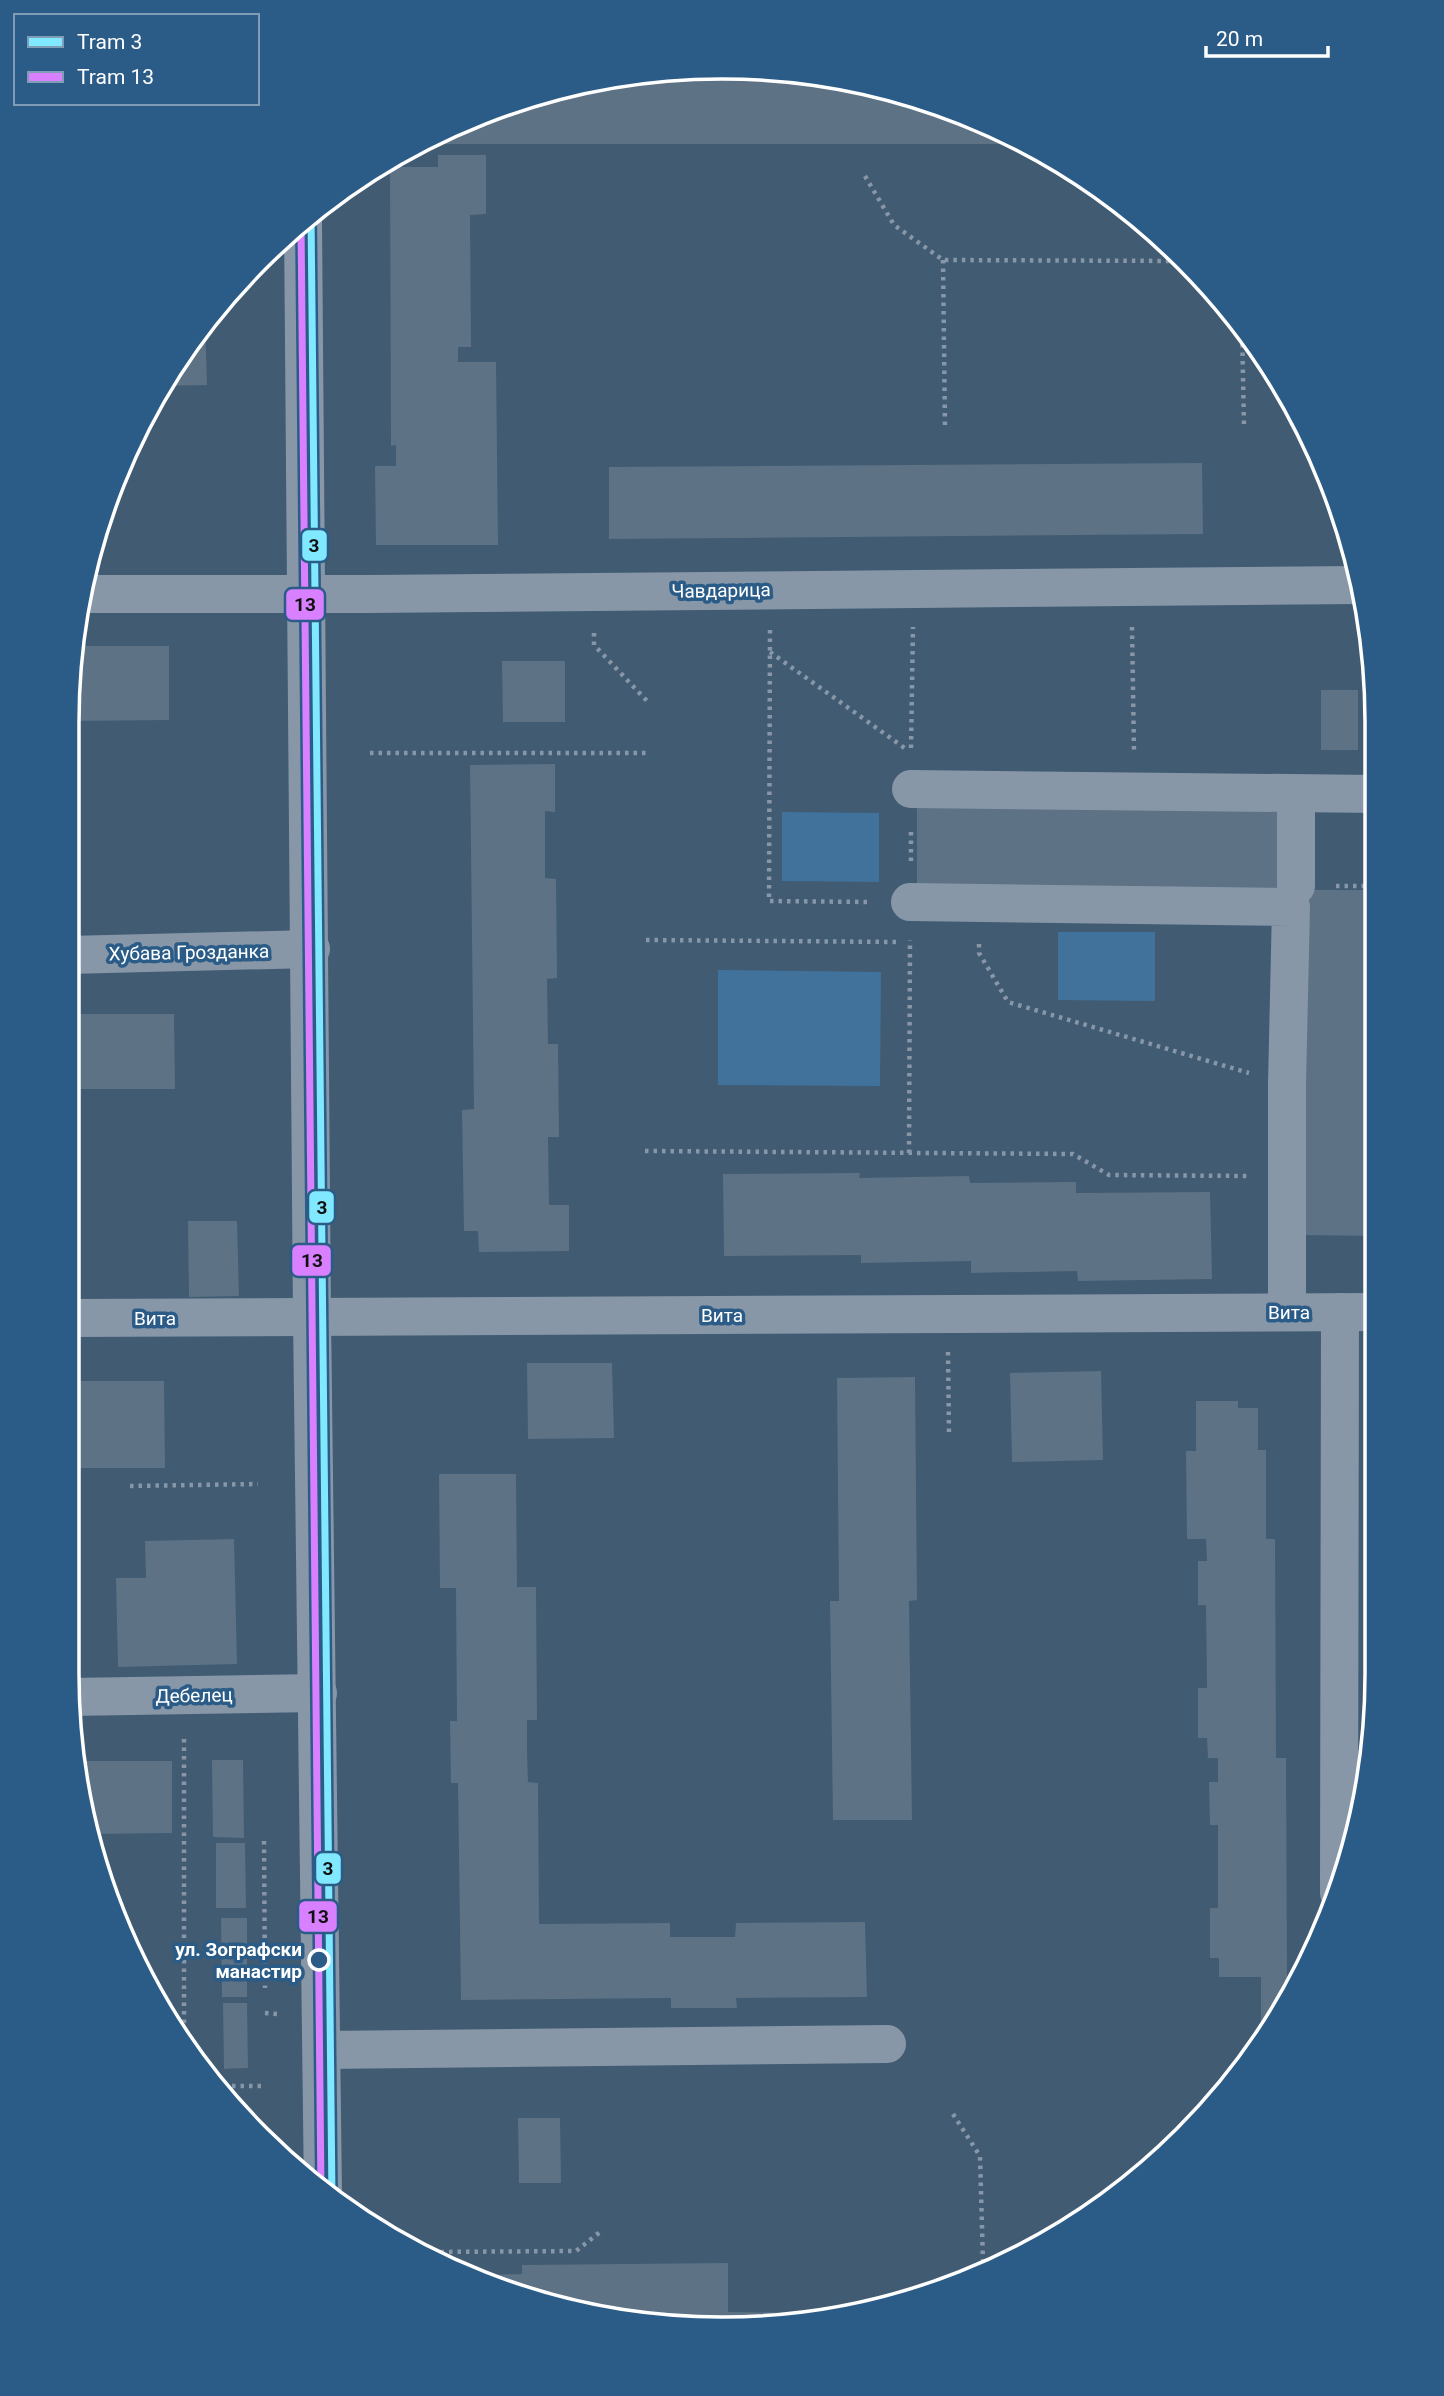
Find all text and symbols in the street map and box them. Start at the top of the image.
legend [14,14,259,105]
scale bar [1206,14,1328,58]
text: 20 m [1216,27,1263,51]
text: Tram 3 [77,30,142,54]
text: Tram 13 [77,65,154,89]
line badge: 3 [301,529,328,562]
text: 3 [309,534,319,557]
street label: Чавдарица [671,578,771,603]
line badge: 13 [285,588,325,621]
text: 13 [294,593,316,616]
street label: Хубава Грозданка [109,940,269,965]
line badge: 3 [308,1190,335,1224]
text: 3 [317,1196,327,1219]
line badge: 13 [291,1244,332,1277]
text: 13 [301,1249,323,1272]
street label: Вита [1268,1301,1310,1324]
street label: Вита [701,1304,743,1327]
street label: Вита [134,1307,176,1330]
street label: Дебелец [155,1683,233,1708]
line badge: 3 [315,1852,342,1885]
text: 3 [323,1857,333,1880]
line badge: 13 [298,1900,338,1933]
text: 13 [307,1905,329,1928]
place label: ул. Зографски манастир [175,1938,302,1983]
marker: ул. Зографски манастир [308,1949,330,1971]

